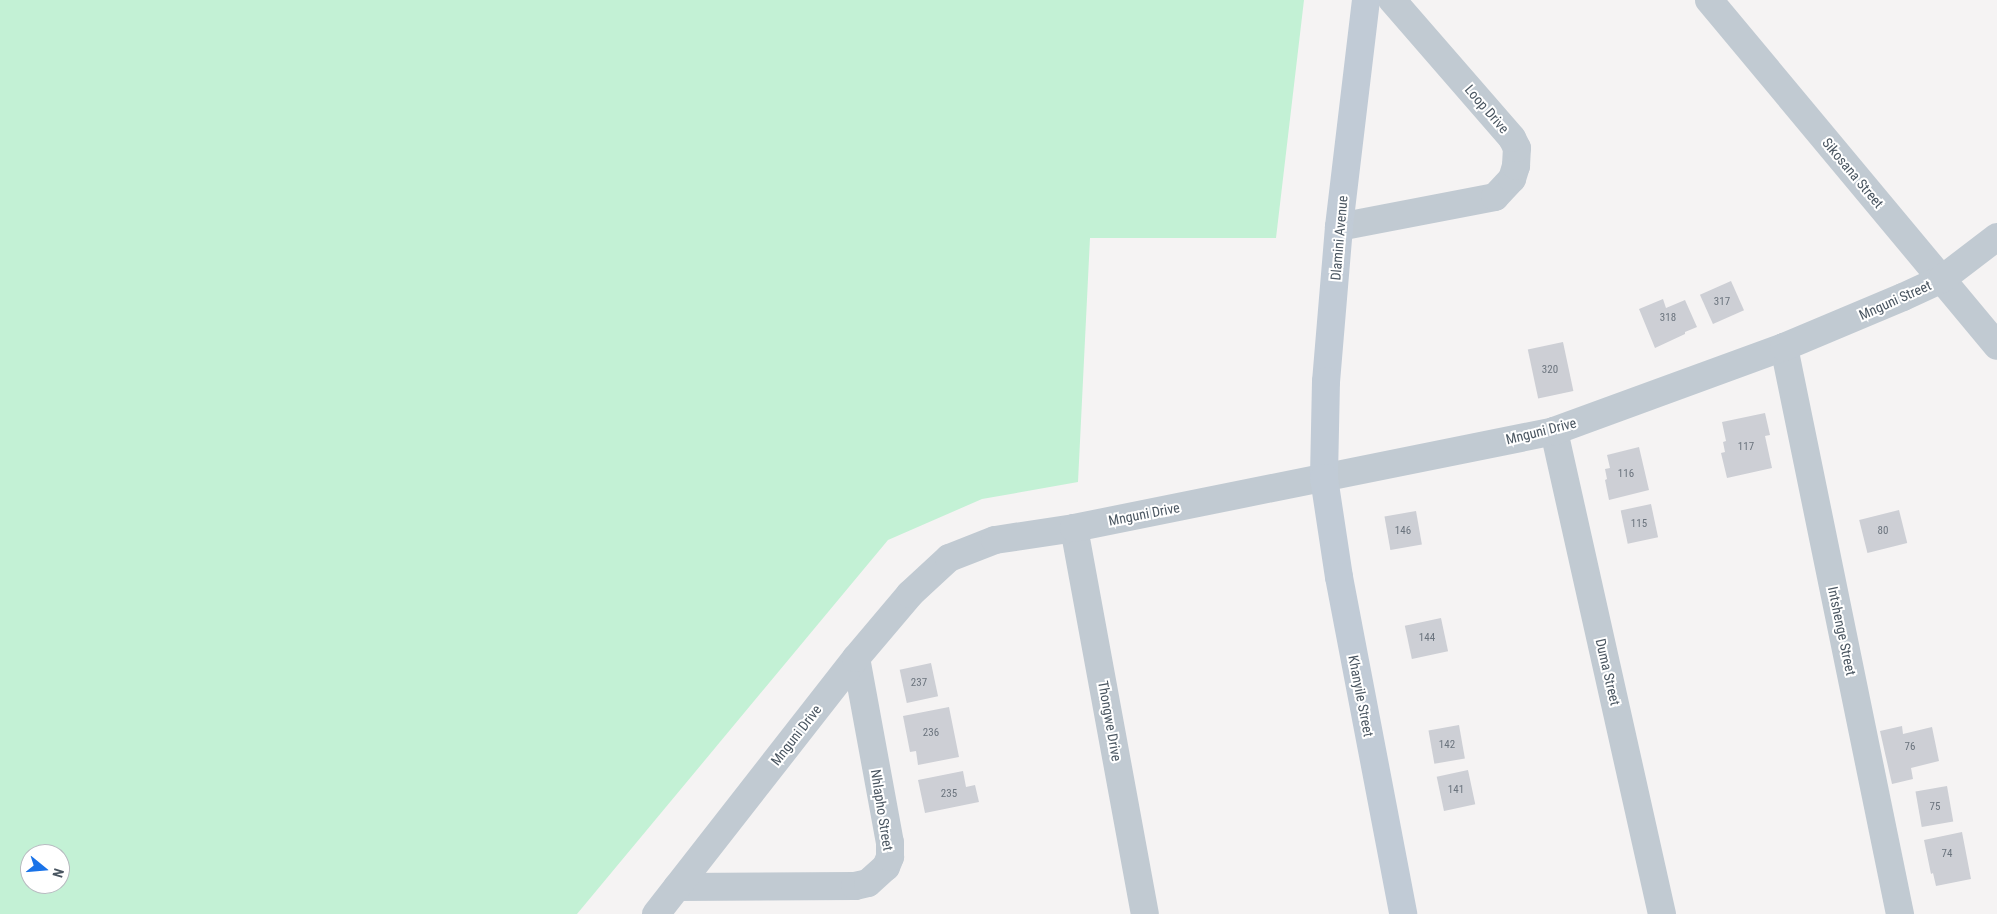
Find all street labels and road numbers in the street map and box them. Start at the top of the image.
street label: Loop Drive [1461,81,1513,137]
street label: Sikosana Street [1819,135,1887,211]
street label: Dlamini Avenue [1327,195,1351,281]
street label: Mnguni Street [1856,277,1934,323]
street label: Mnguni Drive [1504,414,1578,448]
street label: Mnguni Drive [1107,499,1181,529]
street label: Intshenge Street [1824,585,1860,677]
street label: Duma Street [1592,637,1624,707]
street label: Khanyile Street [1345,654,1377,738]
street label: Thongwe Drive [1095,679,1125,763]
street label: Mnguni Drive [767,701,825,769]
street label: Nhlapho Street [867,768,897,852]

